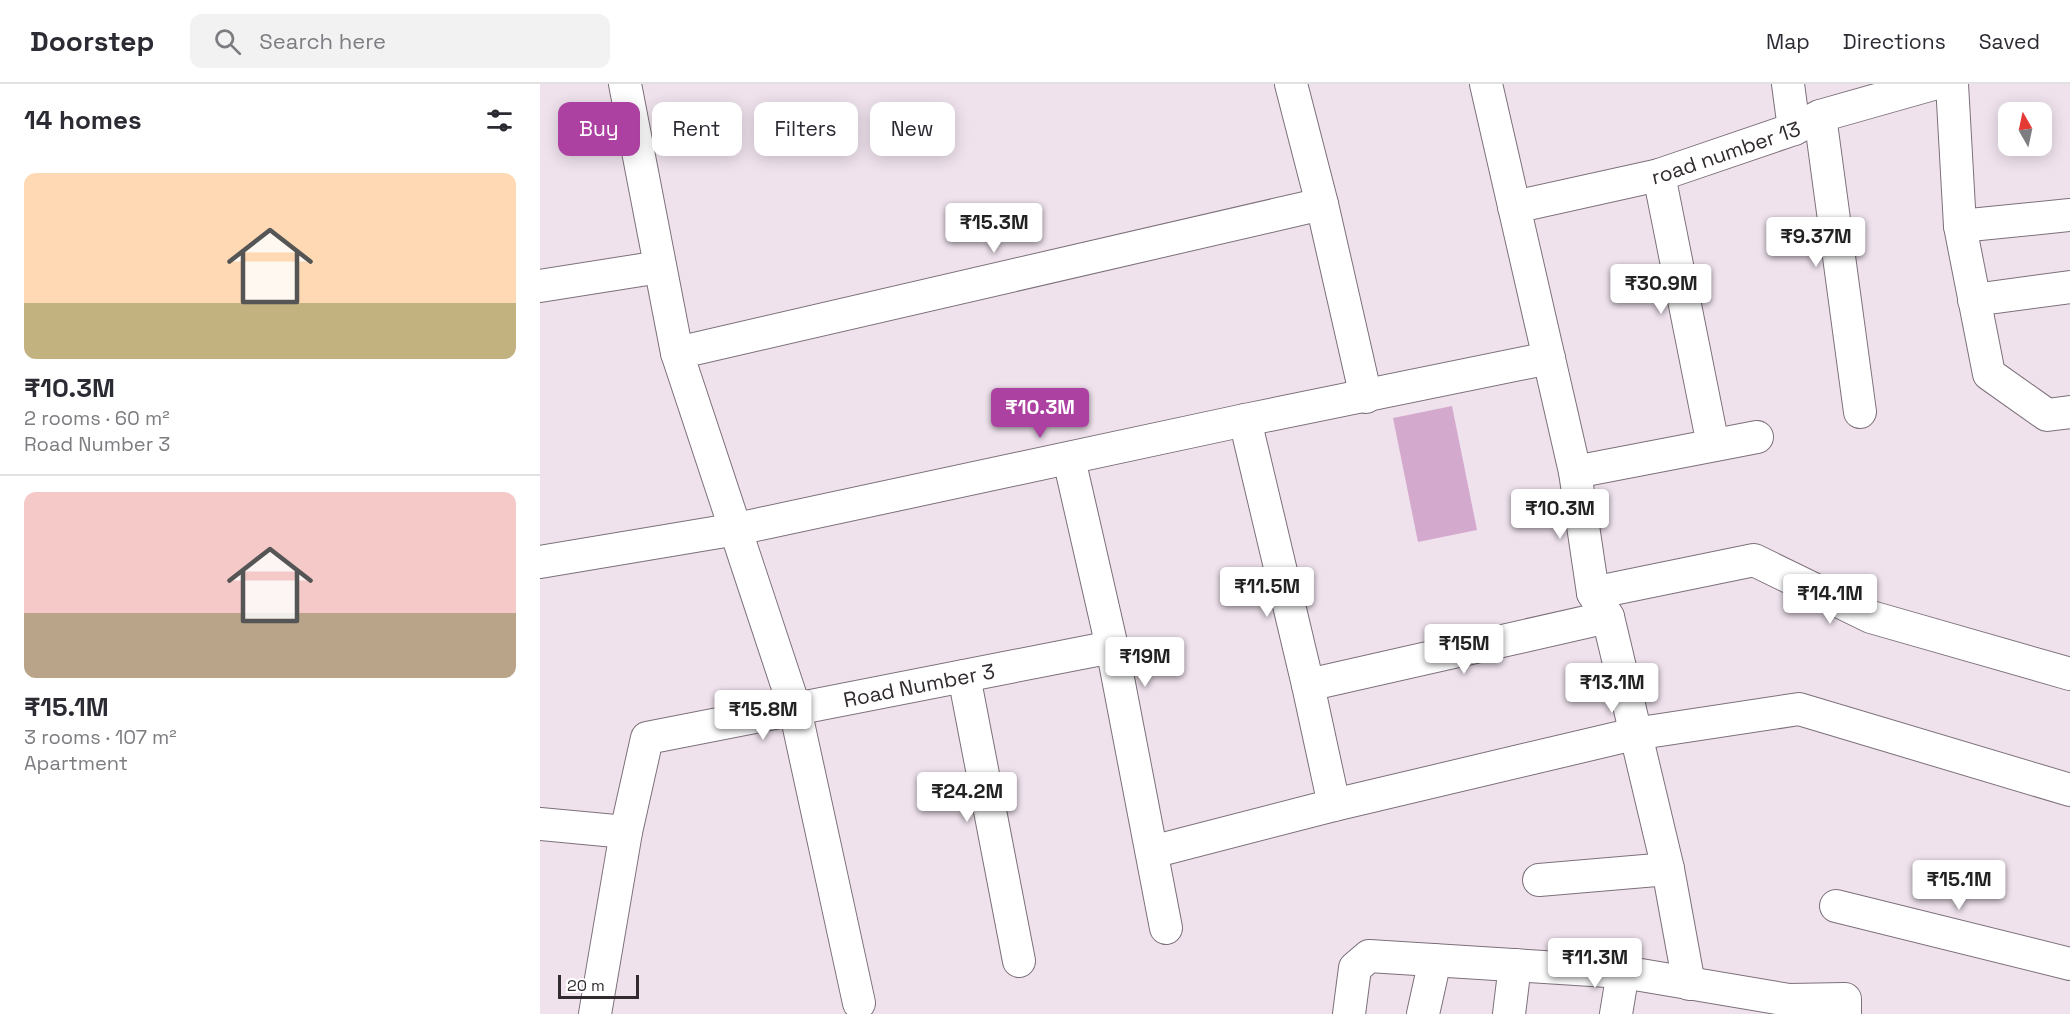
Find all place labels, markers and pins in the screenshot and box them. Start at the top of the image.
pin: ₹15.3M [945,203,1043,254]
pin: ₹9.37M [1767,217,1865,268]
pin: ₹30.9M [1612,264,1710,315]
pin: ₹10.3M [991,388,1089,439]
pin: ₹10.3M [1511,489,1609,540]
pin: ₹11.5M [1218,567,1316,618]
pin: ₹14.1M [1781,574,1879,625]
pin: ₹15M [1428,624,1500,675]
pin: ₹19M [1109,637,1181,688]
pin: ₹13.1M [1563,663,1661,714]
pin: ₹15.8M [714,690,812,741]
pin: ₹24.2M [918,772,1016,823]
pin: ₹15.1M [1910,860,2008,911]
pin: ₹11.3M [1546,938,1644,989]

